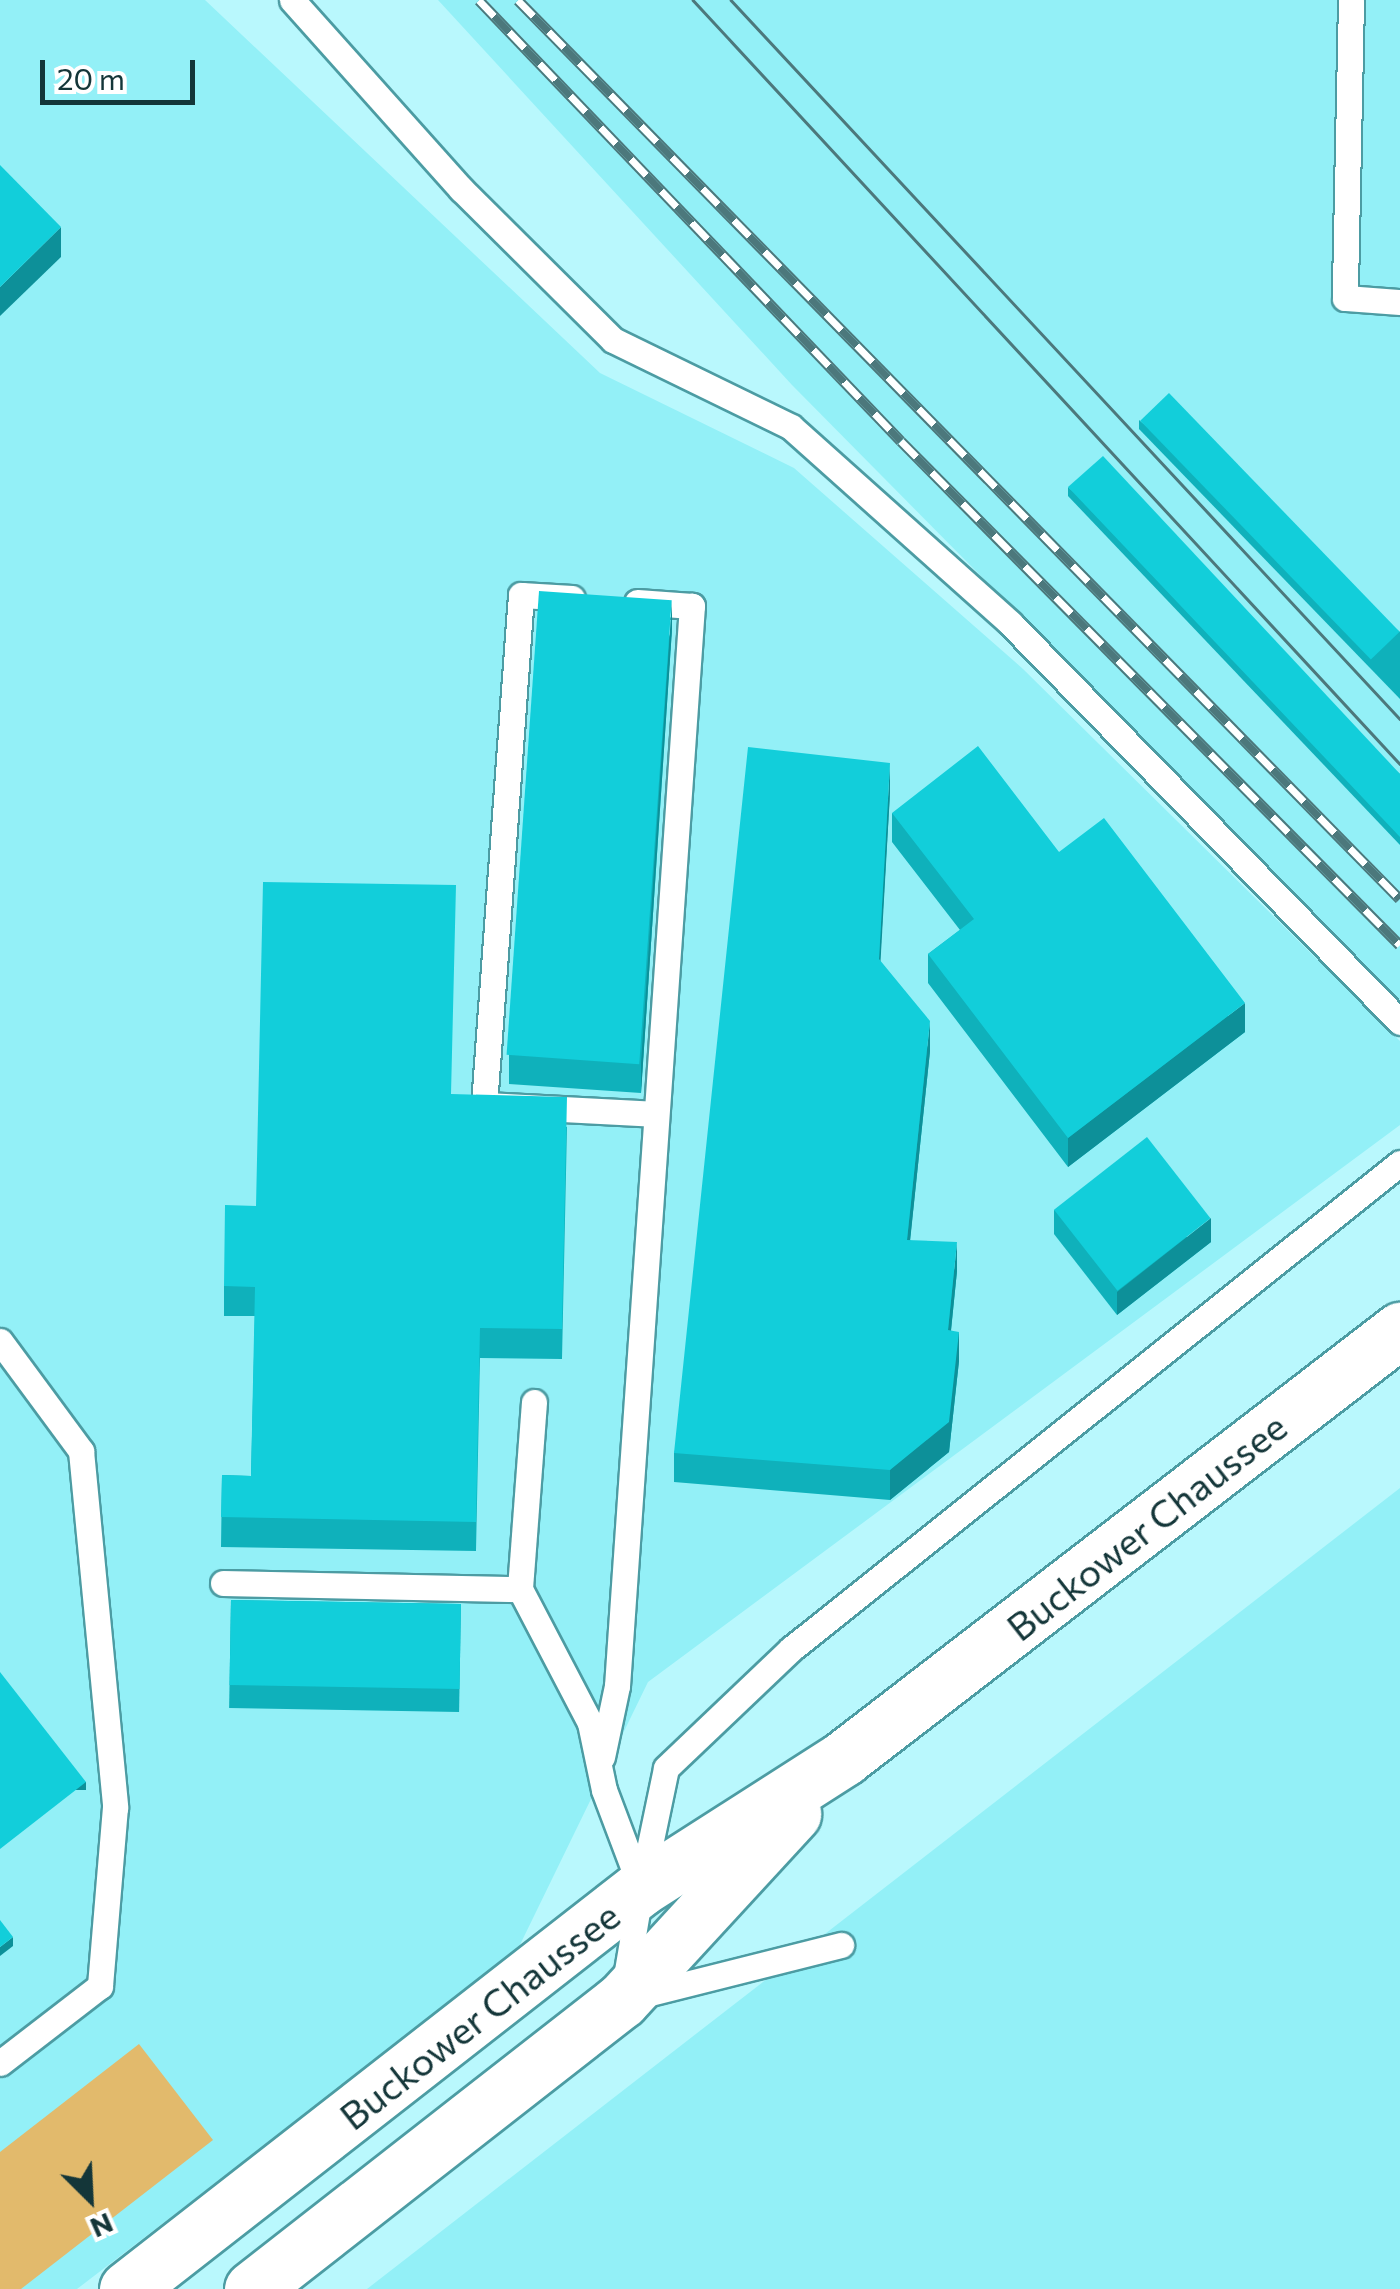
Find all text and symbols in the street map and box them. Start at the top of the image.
scale bar [45,40,200,102]
text: 20 m [57,59,125,96]
street label: Buckower Chaussee [997,1403,1295,1649]
street label: Buckower Chaussee [330,1892,628,2138]
north arrow [40,2149,140,2249]
text: N [86,2207,119,2246]

